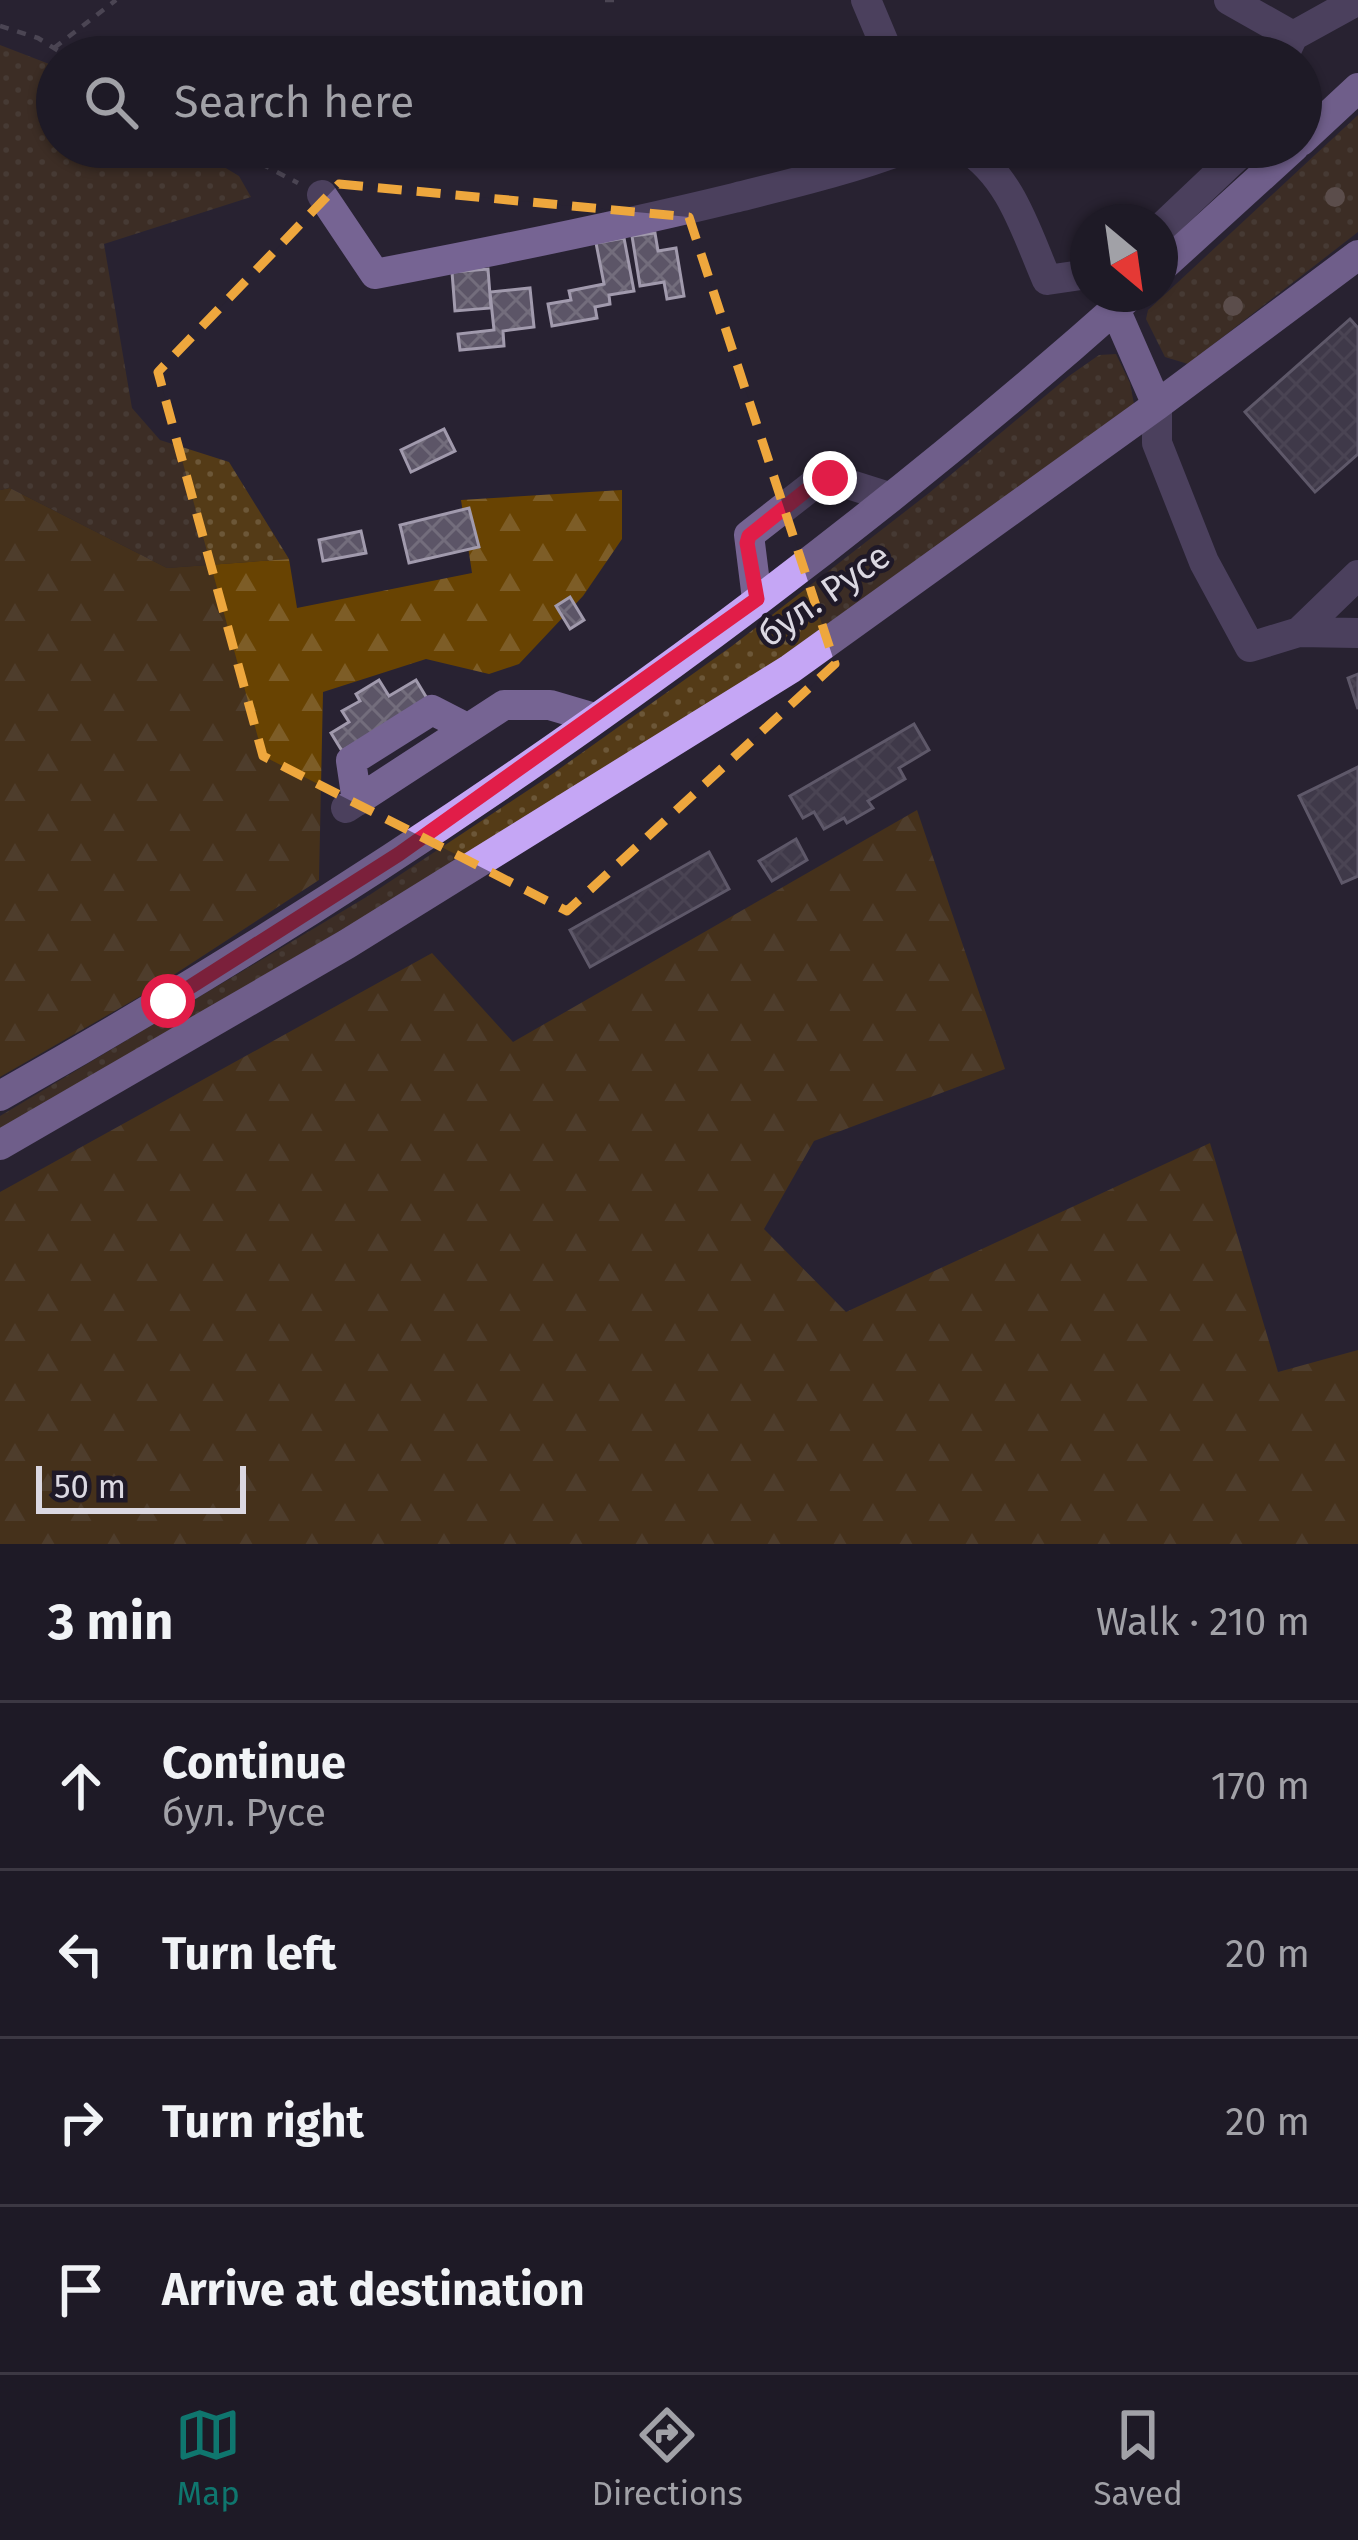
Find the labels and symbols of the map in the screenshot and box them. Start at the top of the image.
north arrow [1070,204,1178,312]
route end [803,451,857,505]
street label: бул. Русе [749,534,899,656]
route start [141,974,195,1028]
scale bar [36,1460,246,1513]

